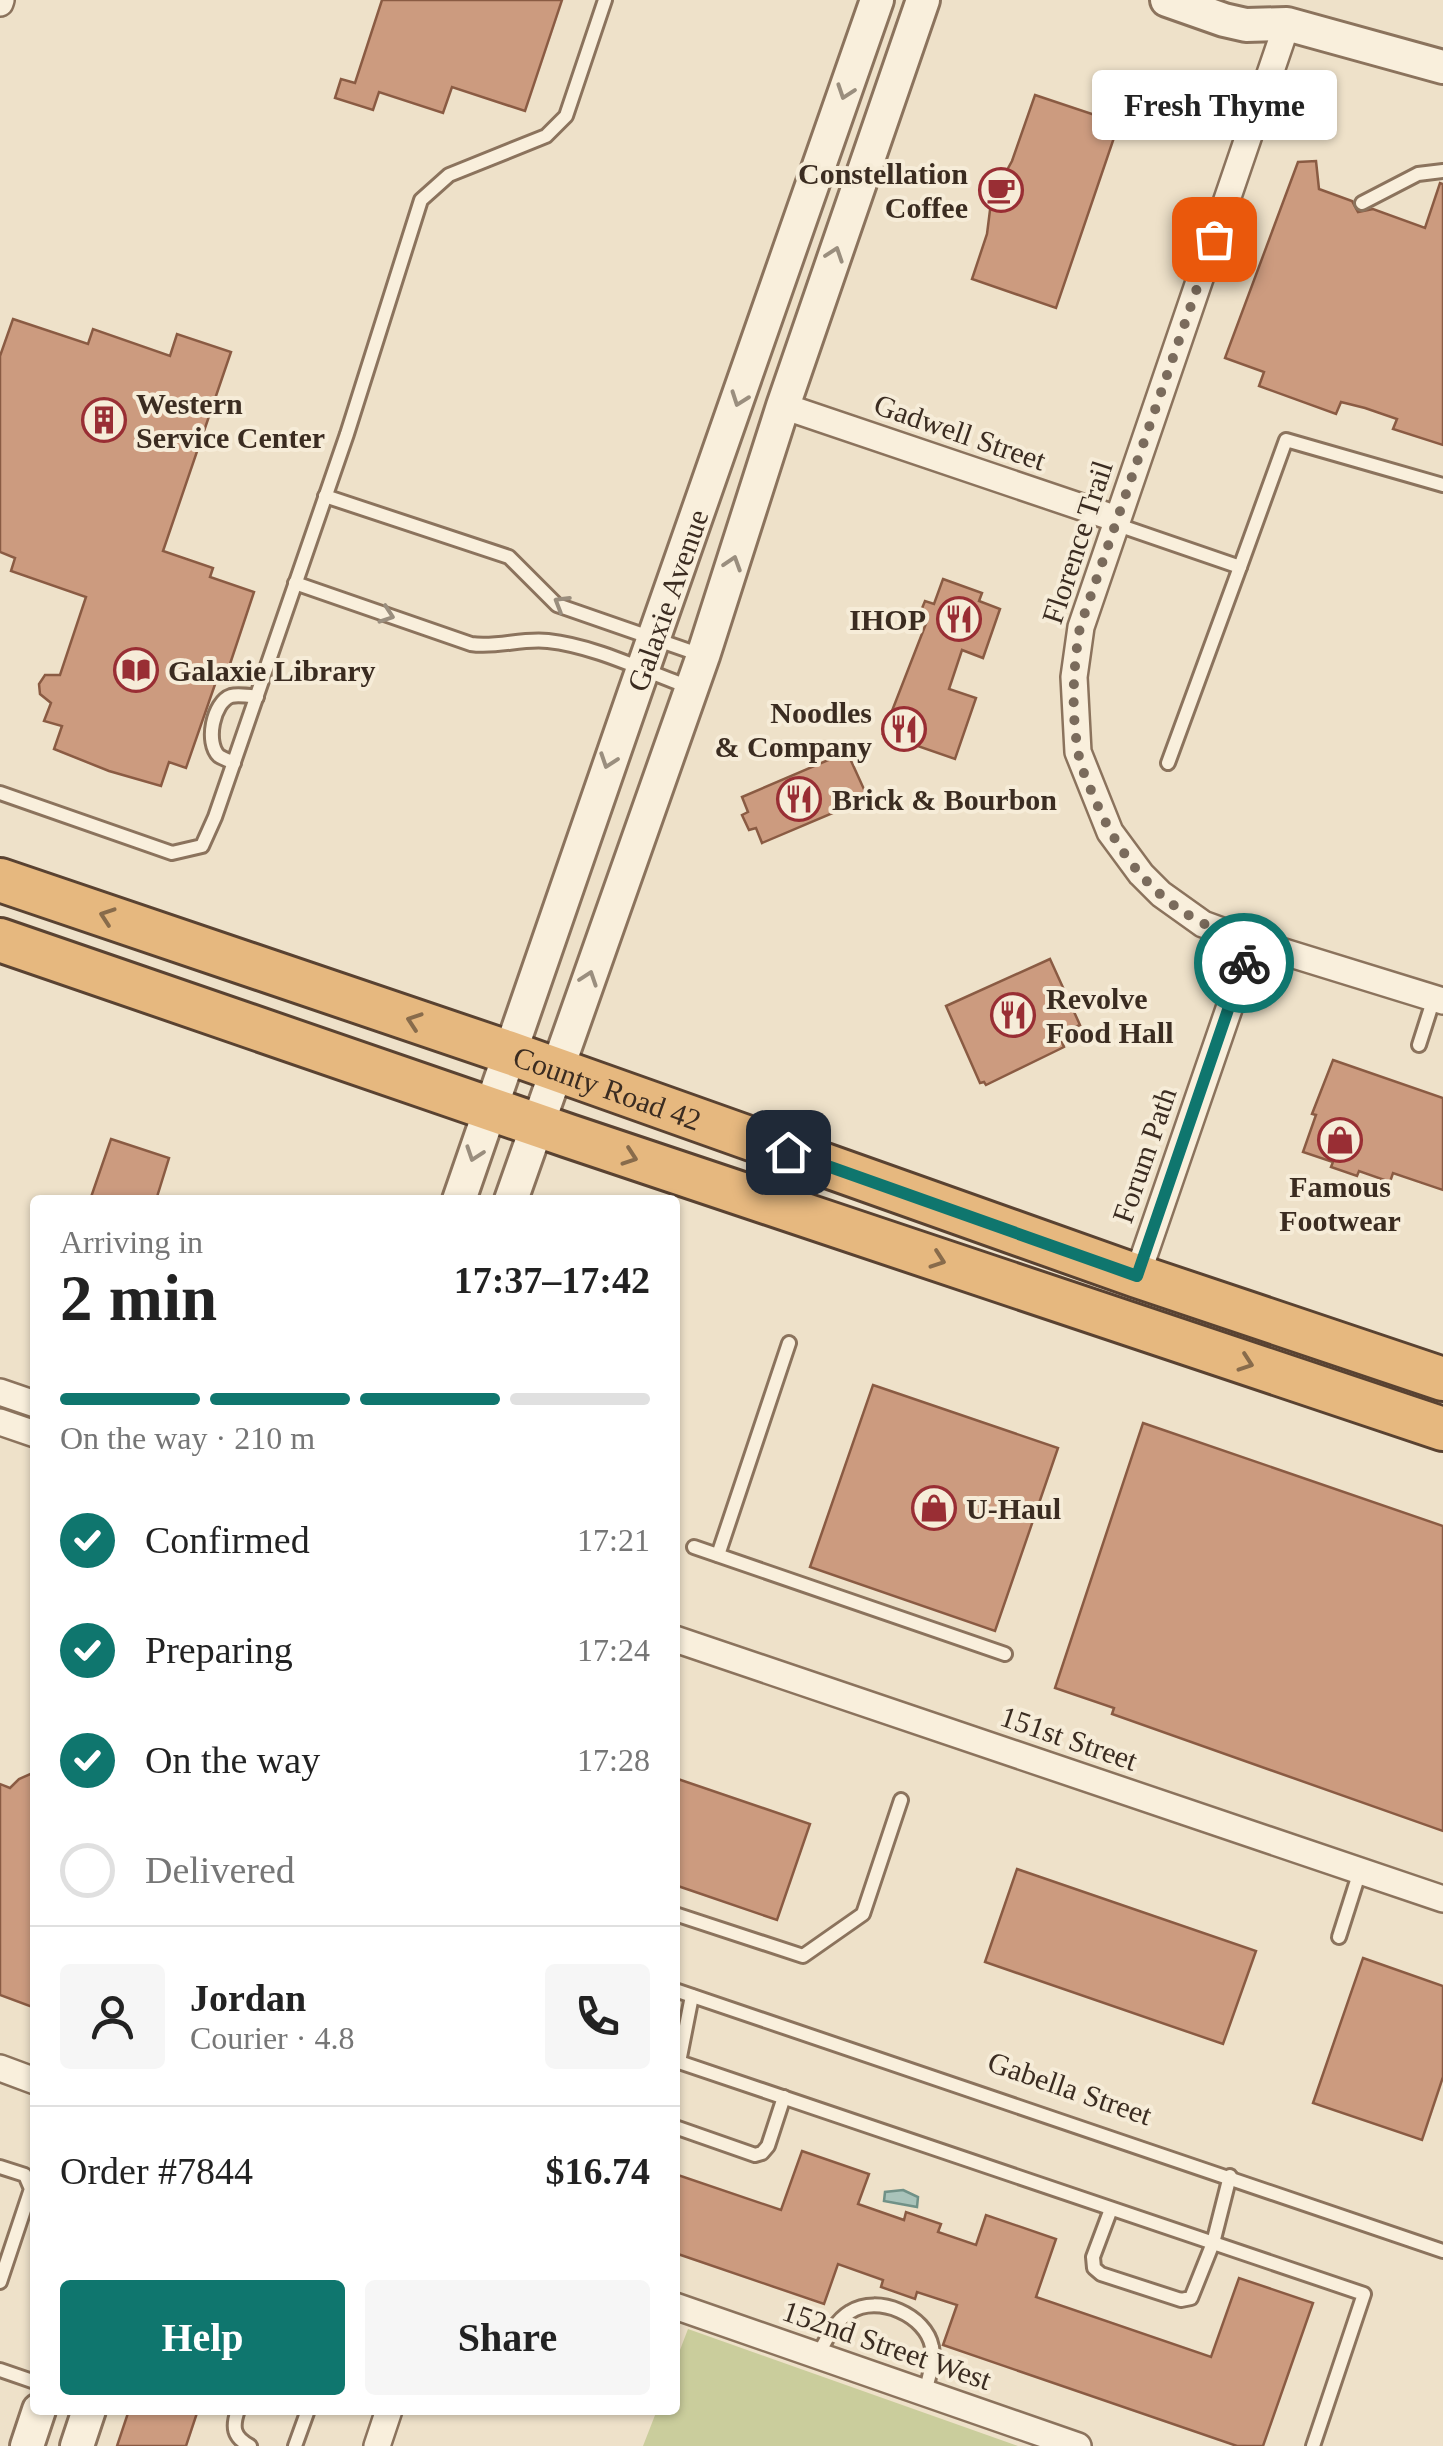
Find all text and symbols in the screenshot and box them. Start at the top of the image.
callout: Fresh Thyme [1092,69,1336,139]
one-way arrow [837,83,857,100]
text: Fresh Thyme [1124,87,1305,123]
place label: Constellation Coffee [798,157,968,224]
cafe icon: Constellation Coffee [978,167,1024,213]
pin [1172,197,1257,282]
icon: bag [1187,212,1242,267]
one-way arrow [823,247,844,264]
place label: Western Service Center [136,387,325,454]
street label: Gadwell Street [870,387,1051,477]
one-way arrow [730,390,751,407]
building icon: Western Service Center [81,397,127,443]
street label: Florence Trail [1035,456,1119,628]
street label: Galaxie Avenue [620,505,714,695]
one-way arrow [721,555,741,572]
one-way arrow [553,595,571,615]
restaurant icon: IHOP [936,596,982,642]
one-way arrow [378,603,395,624]
place label: IHOP [849,603,926,636]
library icon: Galaxie Library [113,647,159,693]
place label: Galaxie Library [168,654,375,687]
place label: Noodles & Company [714,696,872,763]
restaurant icon: Noodles & Company [881,706,927,752]
one-way arrow [599,752,620,769]
restaurant icon: Brick & Bourbon [776,776,822,822]
place label: Brick & Bourbon [832,783,1057,816]
one-way arrow [99,908,116,928]
courier [1194,913,1294,1013]
icon: bike [1217,936,1272,991]
one-way arrow [578,971,598,988]
place label: Revolve Food Hall [1046,982,1174,1049]
restaurant icon: Revolve Food Hall [990,992,1036,1038]
one-way arrow [407,1012,424,1033]
street label: County Road 42 [509,1039,706,1136]
street label: Forum Path [1105,1083,1183,1227]
pin [746,1110,831,1195]
shop icon: Famous Footwear [1317,1117,1363,1163]
icon: home [761,1125,816,1180]
one-way arrow [466,1145,486,1162]
one-way arrow [620,1145,637,1165]
place label: Famous Footwear [1279,1170,1401,1237]
text: Arriving in [60,1224,203,1260]
one-way arrow [928,1248,945,1268]
text: 17:37–17:42 [454,1259,650,1301]
text: 2 min [60,1262,217,1334]
one-way arrow [1237,1352,1254,1372]
text: On the way · 210 m [60,1420,315,1456]
shop icon: U-Haul [911,1485,957,1531]
place label: U-Haul [966,1492,1061,1525]
icon: check [60,1513,115,1568]
text: Confirmed [145,1519,310,1561]
text: 17:21 [577,1522,650,1558]
icon: check [60,1623,115,1678]
text: Preparing [145,1629,293,1671]
text: 17:24 [577,1632,650,1668]
street label: 151st Street [996,1699,1142,1777]
icon: check [60,1733,115,1788]
text: On the way [145,1739,320,1781]
text: 17:28 [577,1742,650,1778]
text: Delivered [145,1849,295,1891]
button: person [60,1964,165,2069]
button: phone [545,1964,650,2069]
text: Jordan [190,1977,306,2019]
text: Courier · 4.8 [190,2020,354,2056]
street label: Gabella Street [984,2045,1157,2132]
text: Order #7844 [60,2150,253,2192]
text: $16.74 [546,2150,650,2192]
button: Help [60,2280,345,2395]
button: Share [365,2280,650,2395]
street label: 152nd Street West [778,2294,996,2396]

